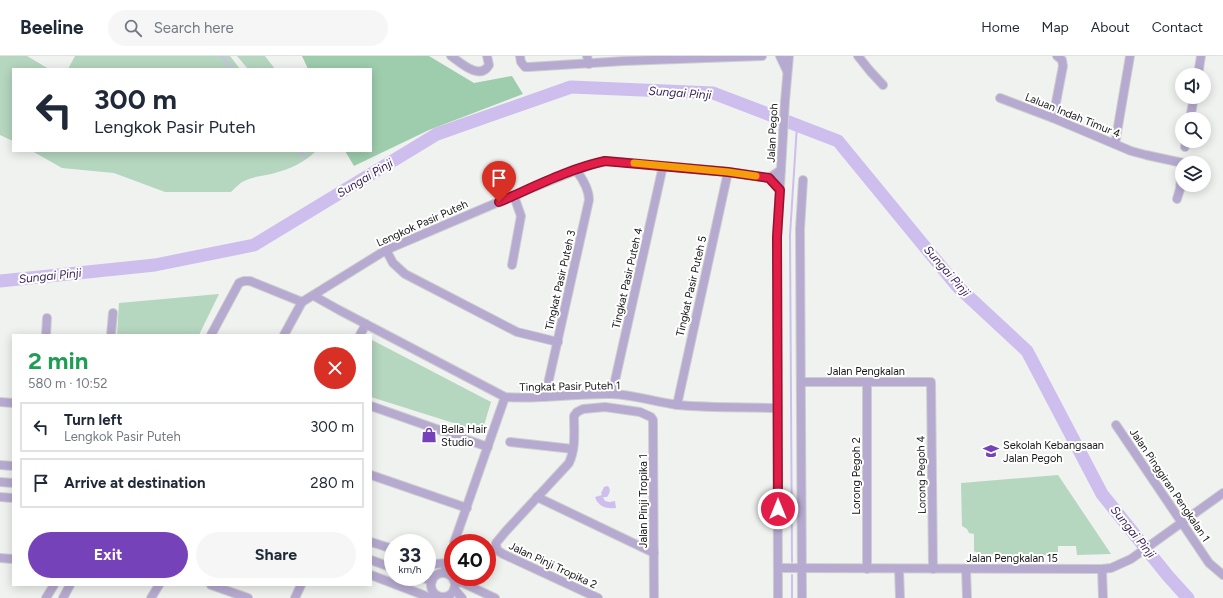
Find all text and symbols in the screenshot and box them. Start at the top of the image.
search box [108,10,388,46]
text: Beeline [20,16,84,39]
icon: search [122,17,144,39]
text: Search here [154,19,234,37]
text: Home [981,19,1020,36]
text: Map [1042,19,1069,36]
text: About [1091,19,1130,36]
text: Contact [1152,19,1203,36]
map controls [1175,68,1211,192]
button: sound [1175,68,1211,104]
text: 300 m [94,82,177,116]
icon: left [28,84,80,136]
water label: Sungai Pinji [648,84,712,102]
street label: Laluan Indah Timur 4 [1023,90,1123,141]
street label: Jalan Pegoh [764,103,781,163]
button: search [1175,112,1211,148]
text: Lengkok Pasir Puteh [94,116,256,138]
water label: Sungai Pinji [334,156,396,200]
button: layers [1175,156,1211,192]
pin [482,161,516,202]
icon: arrive [488,167,510,189]
street label: Lengkok Pasir Puteh [374,197,470,249]
street label: Tingkat Pasir Puteh 4 [610,226,645,330]
street label: Tingkat Pasir Puteh 3 [543,229,578,331]
street label: Tingkat Pasir Puteh 5 [674,235,709,338]
water label: Sungai Pinji [921,243,973,299]
water label: Sungai Pinji [18,266,82,286]
text: 2 min [28,346,88,375]
button: close [314,347,356,389]
street label: Jalan Pengkalan [827,365,905,378]
text: 580 m · 10:52 [28,376,108,391]
street label: Tingkat Pasir Puteh 1 [519,379,621,394]
text: Turn left [64,411,122,429]
icon: left [30,416,52,438]
text: 300 m [310,418,354,436]
place label: Bella Hair Studio [441,423,487,449]
shop icon: Bella Hair Studio [420,426,438,444]
street label: Jalan Pinggiran Pengkalan 1 [1127,426,1212,544]
text: Lengkok Pasir Puteh [64,429,181,444]
street label: Lorong Pegoh 4 [914,436,929,514]
street label: Lorong Pegoh 2 [850,437,863,515]
place label: Sekolah Kebangsaan Jalan Pegoh [1003,439,1104,465]
school or university icon: Sekolah Kebangsaan Jalan Pegoh [982,442,1000,460]
street label: Jalan Pinji Tropika 1 [637,454,650,548]
icon: arrive [30,472,52,494]
text: Arrive at destination [64,474,205,492]
text: 280 m [310,474,354,492]
position arrow [757,488,799,530]
water label: Sungai Pinji [1108,503,1158,561]
button: Exit [28,532,188,578]
button: Share [196,532,356,578]
speed limit sign: 40 [444,534,496,586]
street label: Jalan Pinji Tropika 2 [507,539,599,592]
text: 33 [399,543,421,567]
street label: Jalan Pengkalan 15 [966,552,1058,565]
text: km/h [399,563,421,576]

